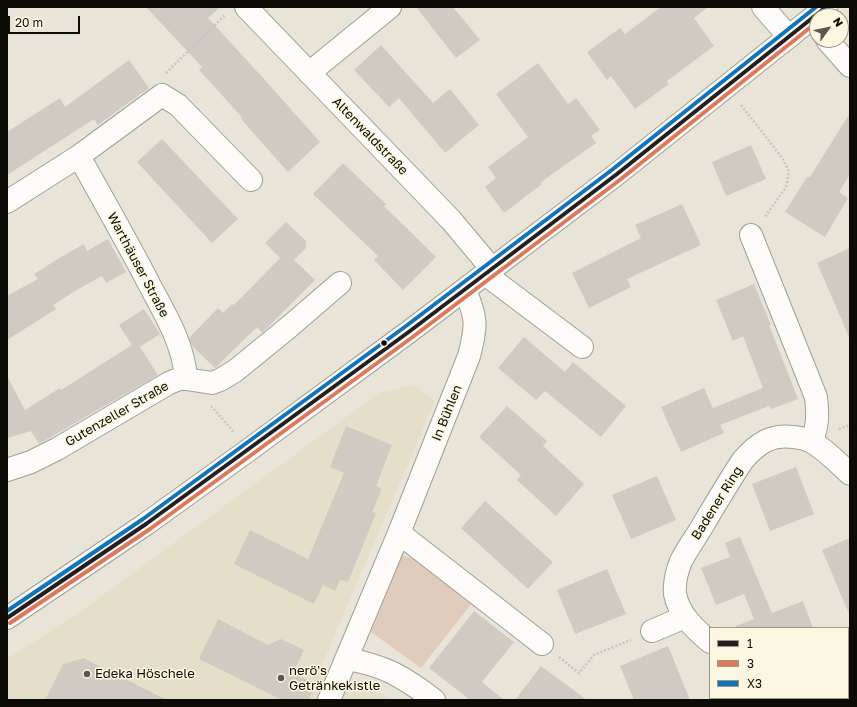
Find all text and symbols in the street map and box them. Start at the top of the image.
scale bar [10,8,82,34]
north arrow [809,8,849,48]
text: 20 m [15,15,43,30]
text: N [831,15,846,29]
street label: Altenwaldstraße [329,94,411,178]
street label: Warthäuser Straße [104,210,172,320]
unlabelled marker [379,338,389,348]
street label: Gutenzeller Straße [63,378,171,450]
street label: In Bühlen [429,383,465,443]
street label: Badener Ring [688,463,746,543]
legend [709,627,849,699]
text: 1 [747,636,753,651]
text: 3 [747,656,754,671]
place label: nerö's Getränkekistle [289,663,380,694]
place label: Edeka Höschele [95,666,195,682]
marker: Edeka Höschele [82,669,92,679]
marker: nerö's Getränkekistle [276,673,286,683]
text: X3 [747,676,762,691]

